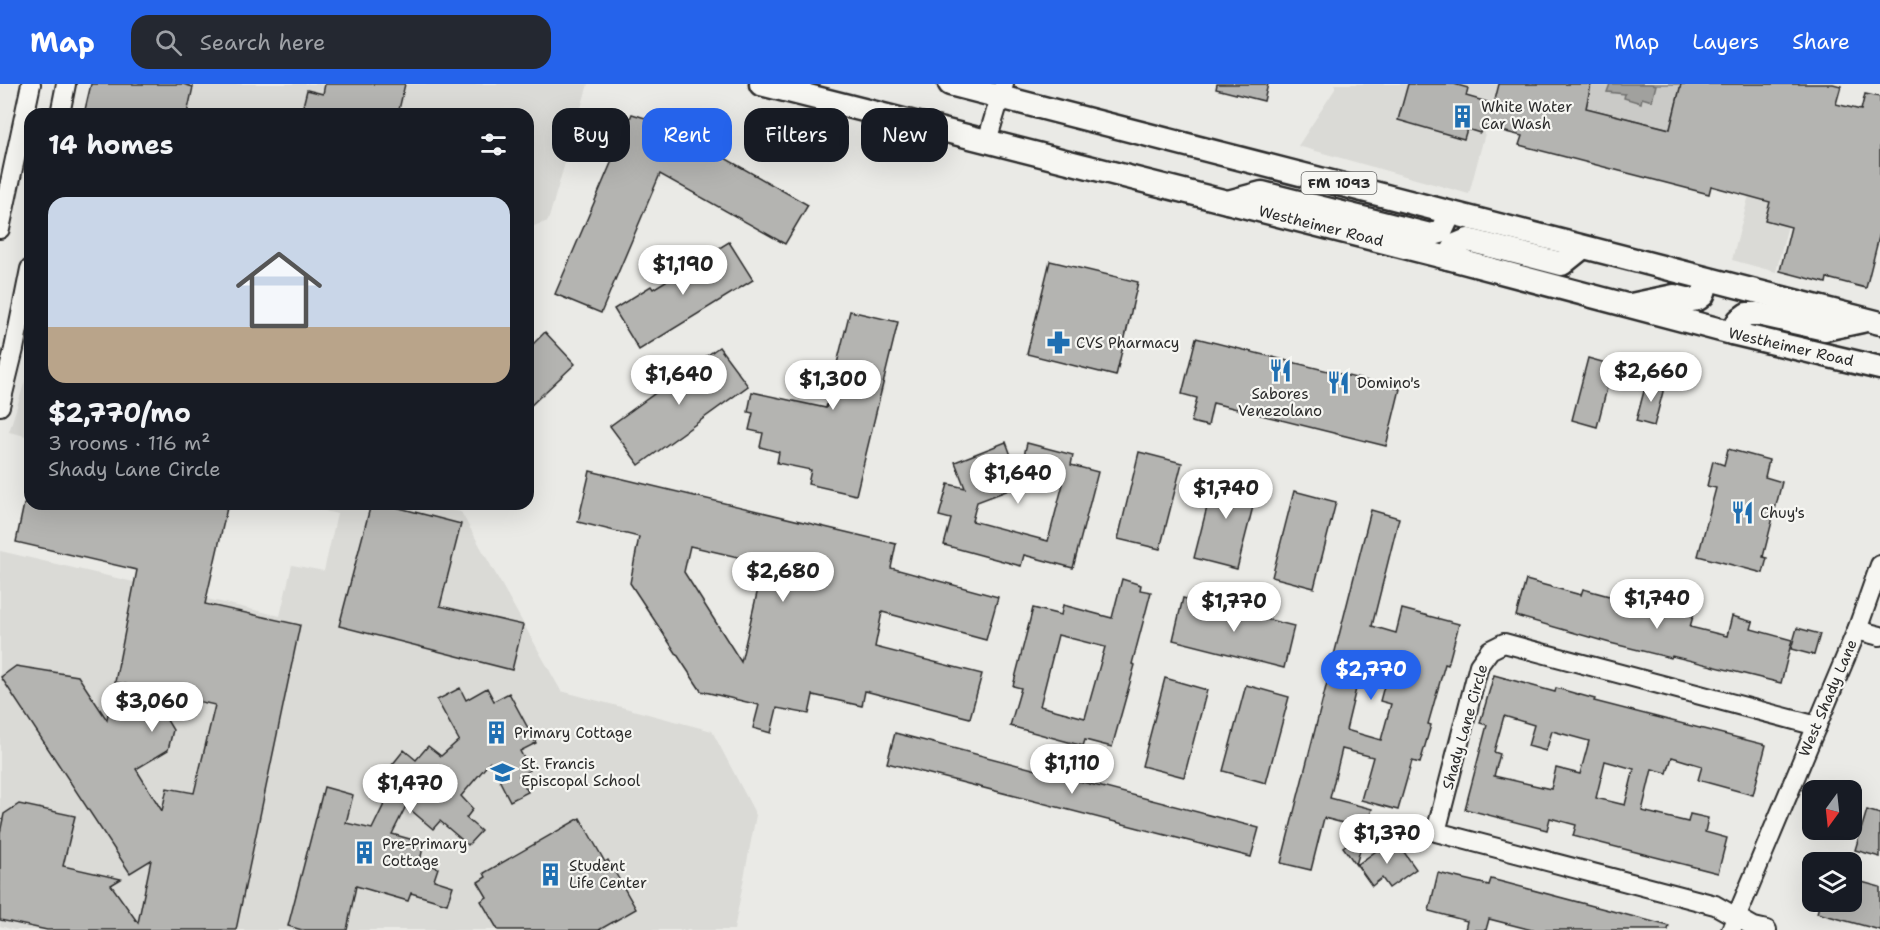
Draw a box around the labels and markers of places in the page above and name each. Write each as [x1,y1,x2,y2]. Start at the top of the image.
place label: White Water Car Wash [1481,97,1572,134]
building icon: White Water Car Wash [1450,103,1476,129]
pin: $1,190 [634,245,732,296]
pharmacy icon: CVS Pharmacy [1045,330,1071,356]
place label: CVS Pharmacy [1076,333,1179,353]
pin: $2,660 [1602,352,1700,403]
pin: $1,640 [630,355,728,406]
restaurant icon: Sabores Venezolano [1267,357,1293,383]
pin: $1,300 [784,360,882,411]
restaurant icon: Domino's [1326,370,1352,396]
place label: Domino's [1357,373,1420,393]
place label: Sabores Venezolano [1238,384,1322,421]
pin: $1,640 [969,454,1067,505]
pin: $1,740 [1177,469,1275,520]
restaurant icon: Chuy's [1729,500,1755,526]
place label: Chuy's [1760,503,1805,523]
pin: $2,680 [734,552,832,603]
pin: $1,740 [1608,579,1706,630]
pin: $1,770 [1185,582,1283,633]
pin: $2,770 [1322,650,1420,701]
pin: $3,060 [103,682,201,733]
building icon: Primary Cottage [483,720,509,746]
place label: Primary Cottage [514,723,633,743]
pin: $1,110 [1023,744,1121,795]
place label: St. Francis Episcopal School [521,754,641,791]
school or university icon: St. Francis Episcopal School [490,760,516,786]
pin: $1,470 [361,764,459,815]
pin: $1,370 [1338,814,1436,865]
place label: Pre-Primary Cottage [382,834,467,871]
building icon: Pre-Primary Cottage [351,840,377,866]
place label: Student Life Center [569,856,647,893]
building icon: Student Life Center [538,862,564,888]

